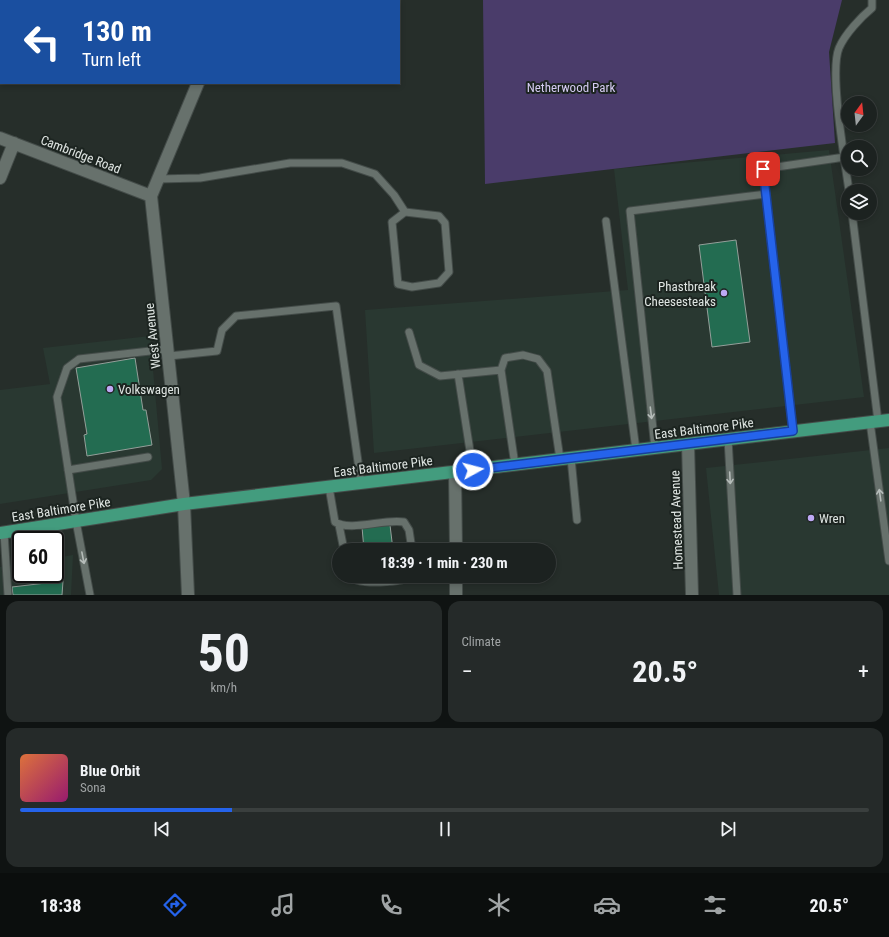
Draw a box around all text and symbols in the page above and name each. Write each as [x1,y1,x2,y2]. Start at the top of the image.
text: 130 m [82,15,152,48]
icon: left [16,16,68,68]
text: Turn left [82,49,141,70]
park label: Netherwood Park [527,80,615,95]
north arrow [841,96,877,132]
map controls [841,96,877,220]
street label: Cambridge Road [39,132,123,177]
button: search [841,140,877,176]
pin [746,152,780,186]
icon: arrive [752,158,774,180]
button: layers [841,184,877,220]
place label: Phastbreak Cheesesteaks [644,279,716,309]
marker: Phastbreak Cheesesteaks [719,288,729,298]
street label: West Avenue [142,302,163,370]
place label: Volkswagen [118,382,180,397]
marker: Volkswagen [105,384,115,394]
one-way arrow [647,407,655,420]
street label: East Baltimore Pike [654,415,755,442]
position arrow [452,449,494,491]
street label: East Baltimore Pike [333,453,434,480]
street label: Homestead Avenue [667,470,686,570]
one-way arrow [726,471,733,484]
one-way arrow [876,489,884,502]
street label: East Baltimore Pike [11,494,112,525]
place label: Wren [819,511,845,526]
marker: Wren [806,513,816,523]
speed limit sign: 60 [12,531,64,583]
one-way arrow [80,551,88,564]
text: 18:39 · 1 min · 230 m [380,554,508,572]
text: 50 [197,623,250,684]
text: Climate [462,634,501,649]
text: 20.5° [632,654,698,689]
text: − [462,659,473,684]
text: + [858,659,869,684]
text: km/h [210,680,237,695]
text: Blue Orbit [80,762,140,780]
text: Sona [80,780,106,795]
icon: previous [151,818,173,840]
icon: pause [434,818,456,840]
icon: next [717,818,739,840]
icon: directions [161,891,189,919]
icon: music [269,891,297,919]
icon: phone [377,891,405,919]
icon: climate [485,891,513,919]
icon: car [593,891,621,919]
icon: filters [701,891,729,919]
text: 18:38 [40,895,81,916]
text: 20.5° [809,895,849,916]

